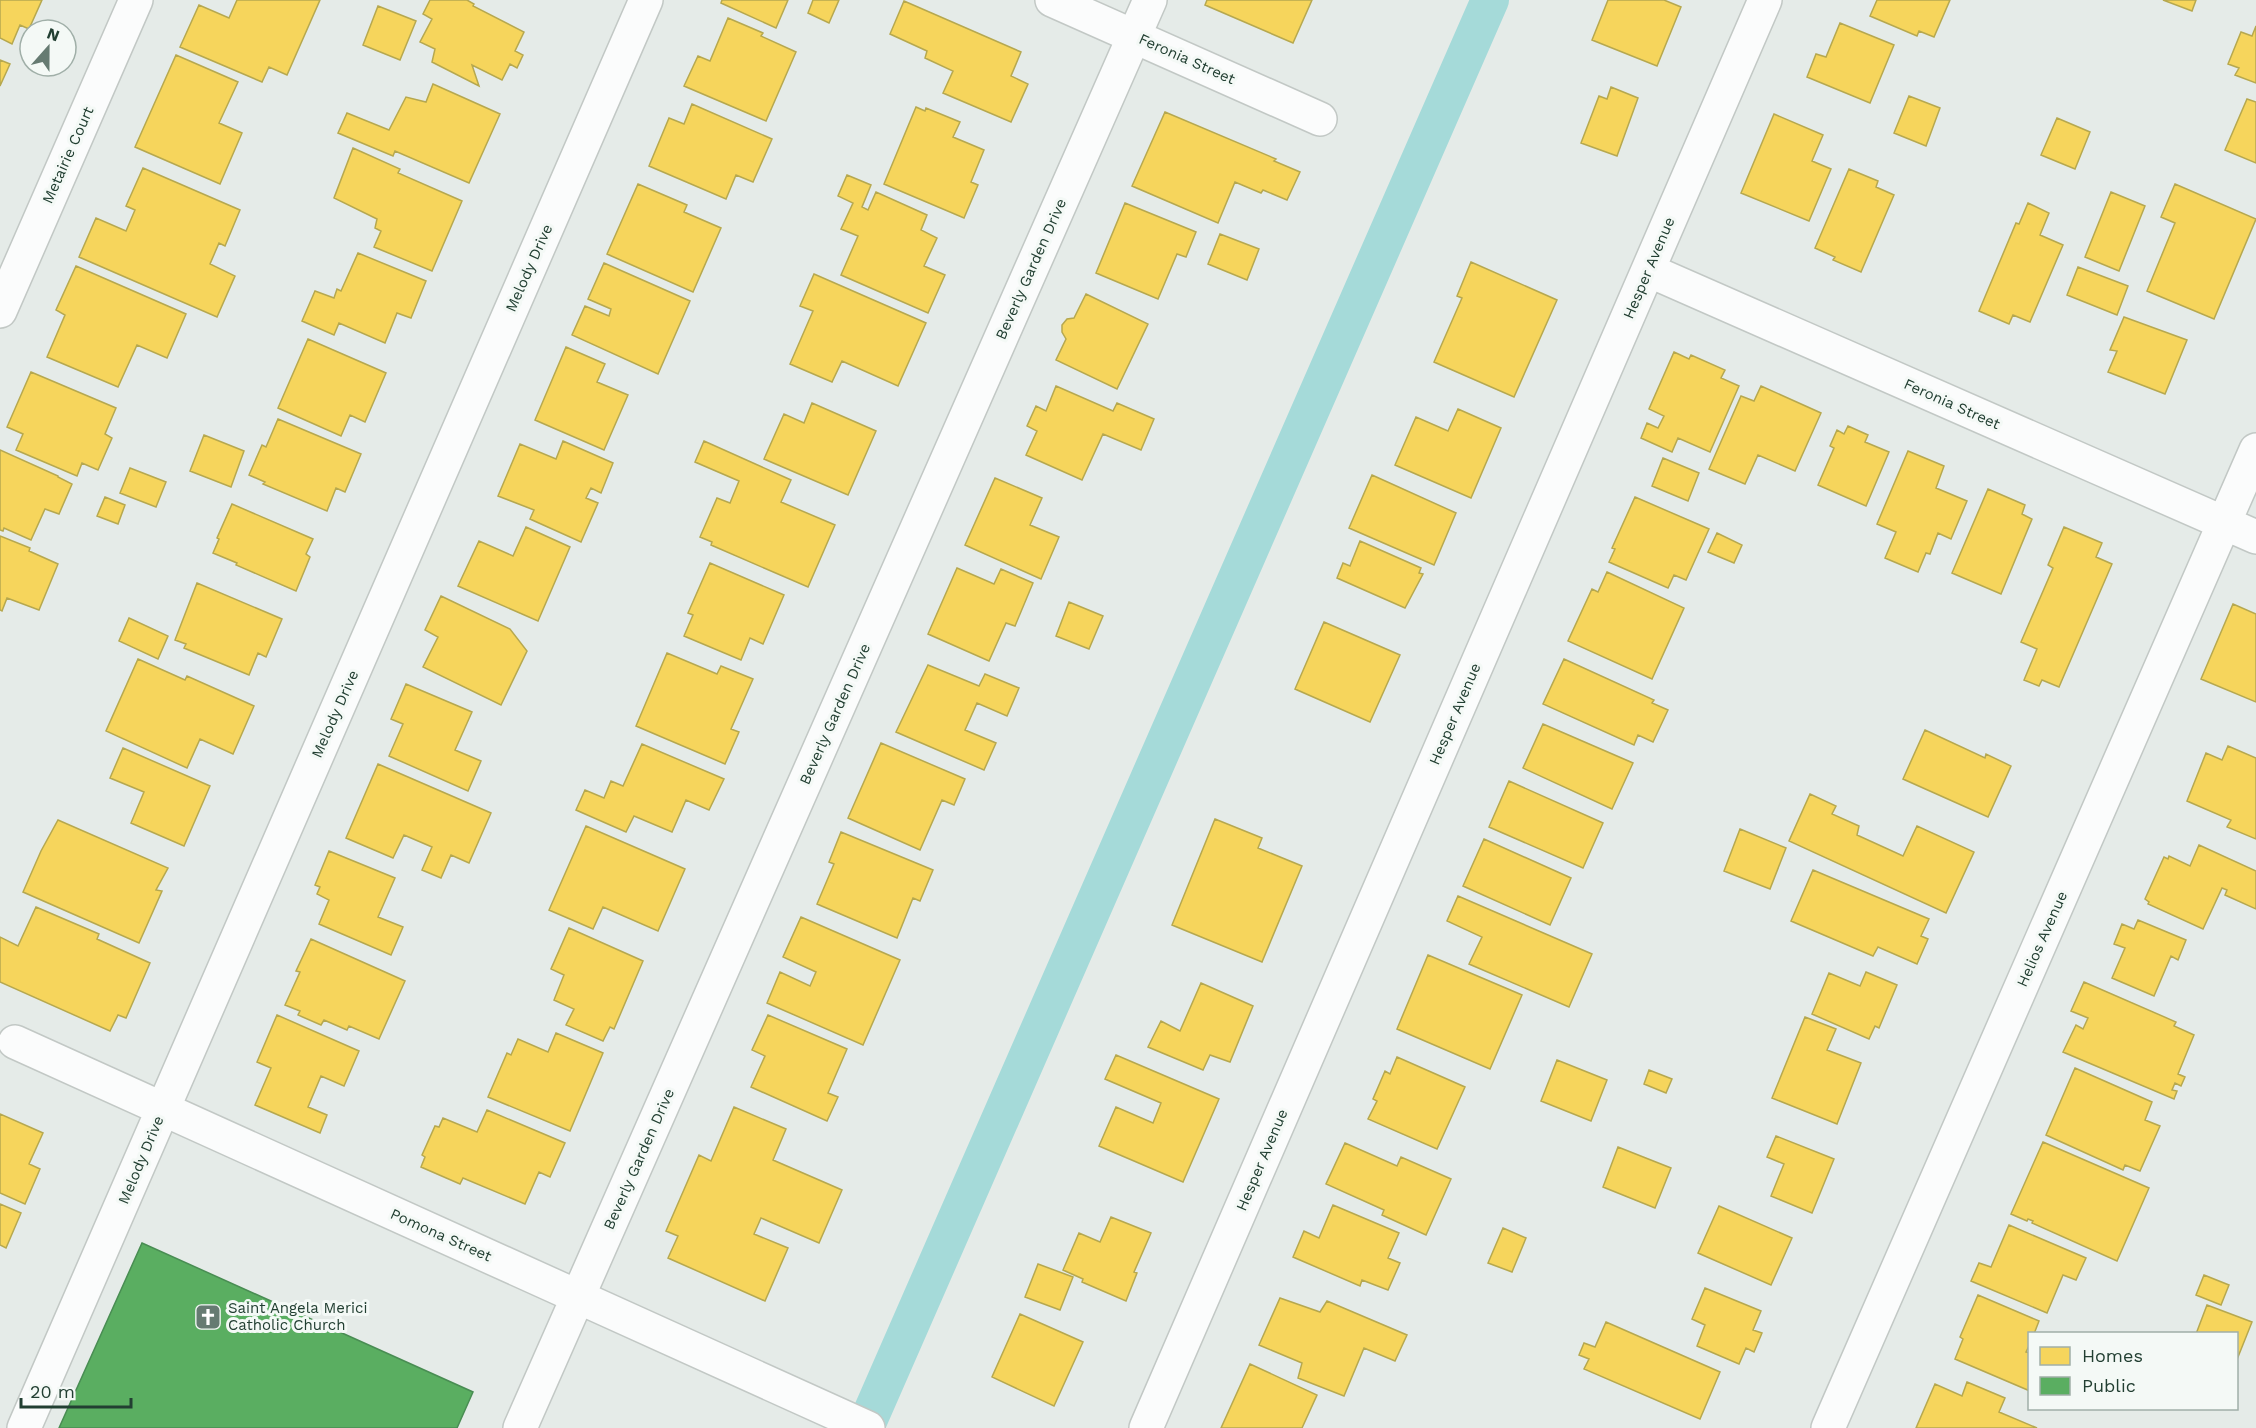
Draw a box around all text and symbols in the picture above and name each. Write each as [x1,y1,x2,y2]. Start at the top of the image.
north arrow [18,18,78,78]
text: N [44,23,62,45]
street label: Feronia Street [1136,30,1239,89]
street label: Metairie Court [39,103,98,206]
street label: Beverly Garden Drive [992,196,1070,342]
street label: Hesper Avenue [1619,214,1679,322]
street label: Melody Drive [502,221,556,315]
street label: Feronia Street [1901,375,2004,434]
street label: Beverly Garden Drive [796,641,874,787]
street label: Hesper Avenue [1425,660,1485,768]
street label: Melody Drive [308,667,362,761]
street label: Helios Avenue [2013,888,2071,990]
street label: Beverly Garden Drive [600,1086,678,1232]
street label: Hesper Avenue [1232,1106,1292,1214]
street label: Melody Drive [114,1113,168,1207]
street label: Pomona Street [388,1205,495,1266]
place label: Saint Angela Merici Catholic Church [228,1299,367,1334]
church icon: Saint Angela Merici Catholic Church [193,1302,223,1332]
legend [2028,1332,2238,1410]
text: Homes [2082,1345,2143,1366]
scale bar [21,1371,130,1409]
text: Public [2082,1375,2136,1396]
text: 20 m [30,1381,75,1402]

